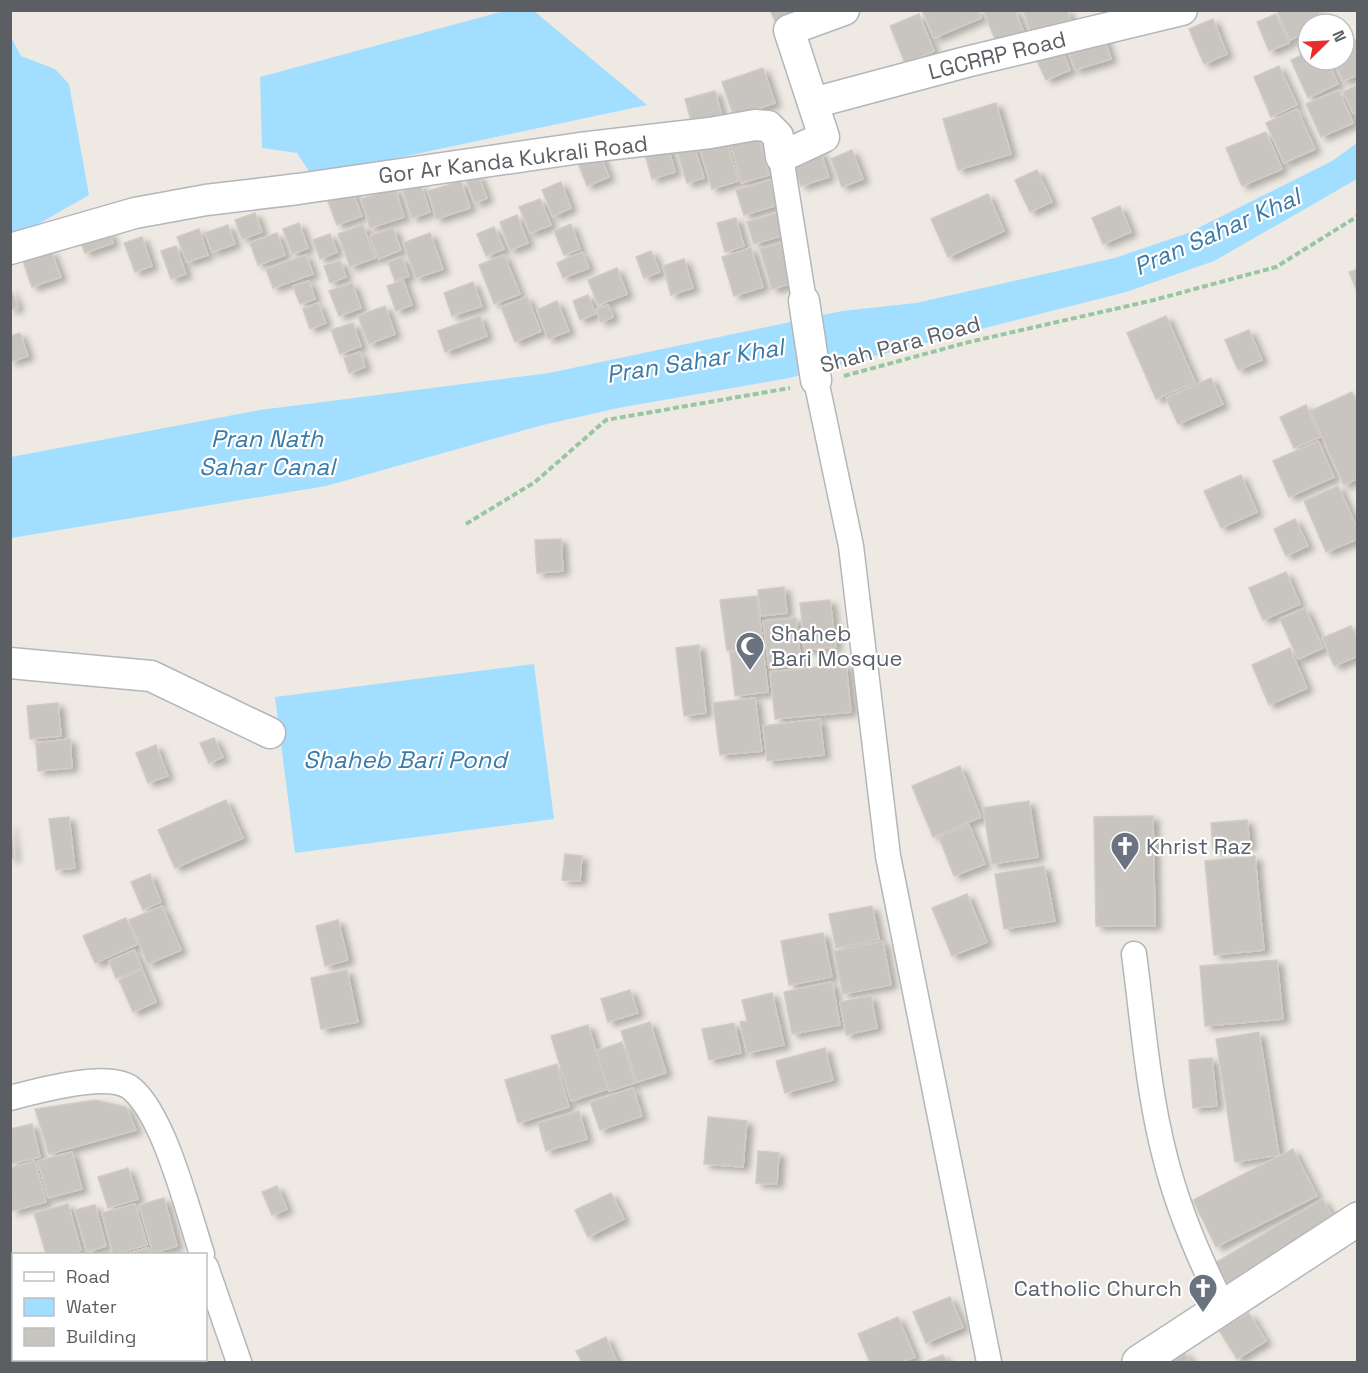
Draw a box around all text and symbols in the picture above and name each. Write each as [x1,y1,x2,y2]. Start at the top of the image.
north arrow [1296,12,1356,72]
street label: LGCRRP Road [925,24,1069,86]
text: N [1327,27,1351,45]
street label: Gor Ar Kanda Kukrali Road [377,129,649,189]
water label: Pran Sahar Khal [1129,180,1308,282]
street label: Shah Para Road [817,309,983,379]
water label: Pran Sahar Khal [604,331,789,390]
water label: Pran Nath Sahar Canal [199,423,338,482]
place label: Shaheb Bari Mosque [771,619,902,672]
mosque icon: Shaheb Bari Mosque [734,630,766,672]
water label: Shaheb Bari Pond [303,744,509,775]
church icon: Khrist Raz [1109,830,1141,872]
place label: Khrist Raz [1146,832,1252,860]
legend [12,1253,207,1361]
text: Road [66,1265,110,1288]
church icon: Catholic Church [1187,1272,1219,1314]
place label: Catholic Church [1014,1274,1182,1302]
text: Water [66,1295,117,1318]
text: Building [66,1325,136,1348]

